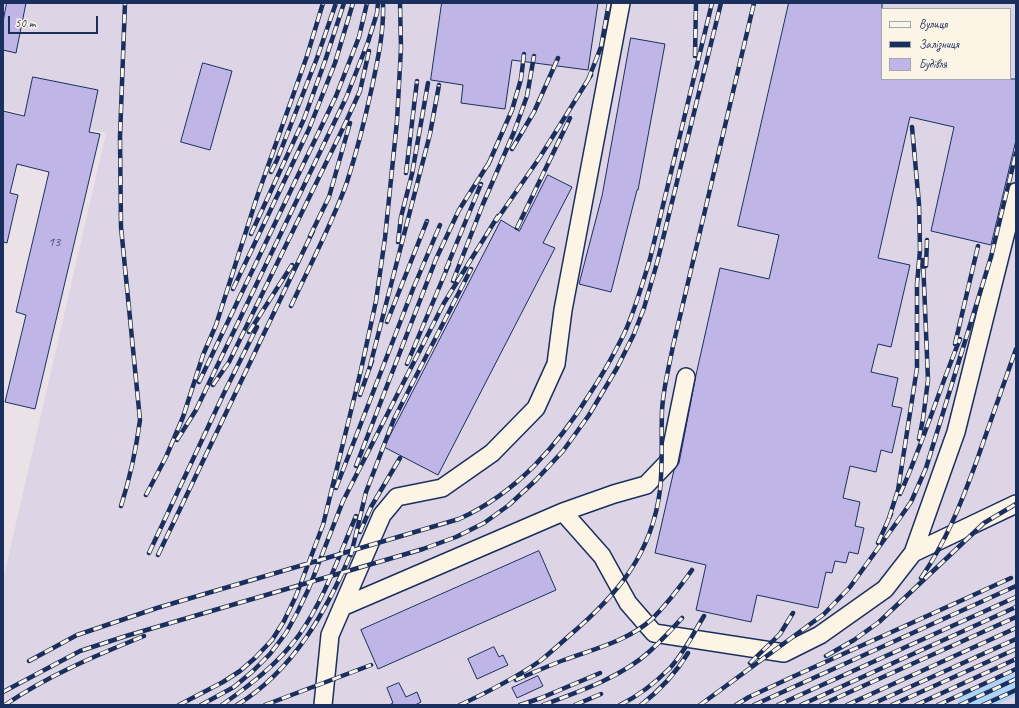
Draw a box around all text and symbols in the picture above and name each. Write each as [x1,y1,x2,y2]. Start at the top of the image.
scale bar [10,8,100,34]
legend [881,8,1011,80]
text: 50 m [15,15,35,31]
text: Вулиця [919,16,947,32]
text: Залізниця [919,36,959,52]
text: Будівля [919,56,947,72]
house number: 13 [48,234,60,250]

